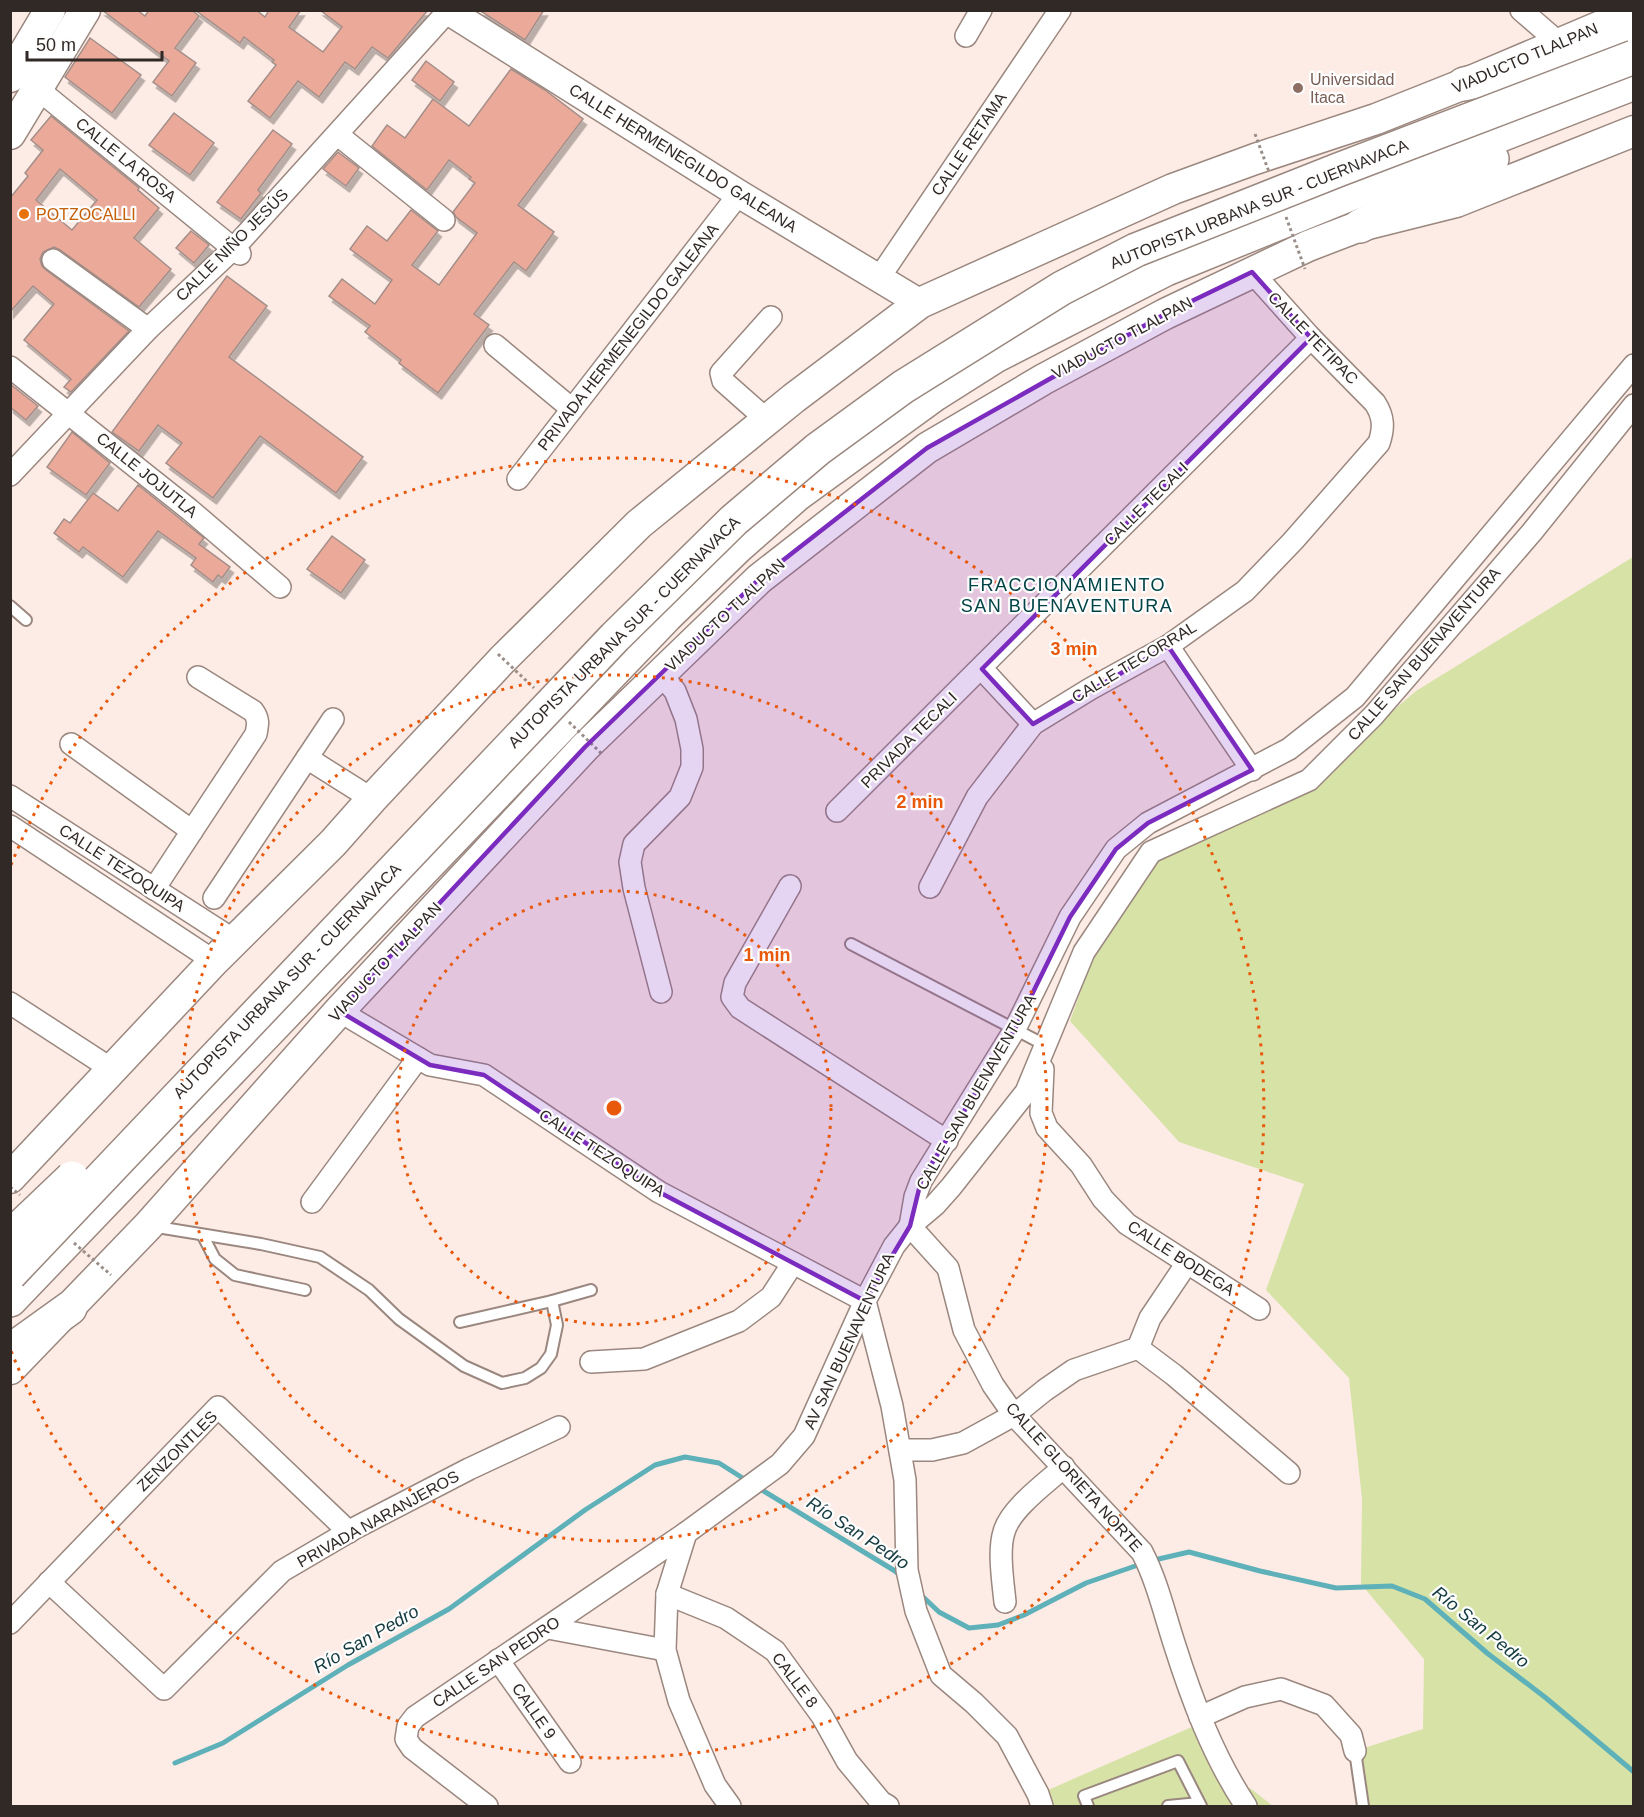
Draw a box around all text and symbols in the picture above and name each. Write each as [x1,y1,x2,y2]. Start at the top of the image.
street label: VIADUCTO TLALPAN [1450,20,1600,96]
scale bar [27,24,162,62]
text: 50 m [36,35,76,55]
place label: Universidad Itaca [1310,71,1394,106]
street label: CALLE HERMENEGILDO GALEANA [566,81,800,236]
marker: Universidad Itaca [1291,81,1305,95]
street label: CALLE RETAMA [928,89,1010,199]
street label: CALLE LA ROSA [73,114,180,206]
street label: AUTOPISTA URBANA SUR - CUERNAVACA [1108,136,1411,272]
street label: CALLE NIÑO JESÚS [171,184,291,304]
place label: POTZOCALLI [36,206,136,223]
marker: POTZOCALLI [17,207,31,221]
street label: PRIVADA HERMENEGILDO GALEANA [534,220,722,454]
street label: CALLE TETIPAC [1265,288,1361,388]
street label: VIADUCTO TLALPAN [1049,294,1195,382]
street label: CALLE JOJUTLA [93,429,201,521]
street label: CALLE TECALI [1101,459,1191,549]
street label: AUTOPISTA URBANA SUR - CUERNAVACA [505,513,743,751]
street label: VIADUCTO TLALPAN [662,555,788,675]
street label: CALLE SAN BUENAVENTURA [1344,564,1504,744]
district label: FRACCIONAMIENTO SAN BUENAVENTURA [961,575,1173,616]
street label: CALLE TECORRAL [1069,618,1199,706]
text: 3 min [1050,639,1098,659]
street label: PRIVADA TECALI [858,689,960,791]
text: 2 min [896,792,944,812]
street label: CALLE TEZOQUIPA [56,821,188,915]
street label: AUTOPISTA URBANA SUR - CUERNAVACA [170,860,404,1102]
street label: VIADUCTO TLALPAN [325,899,445,1025]
text: 1 min [743,945,791,965]
street label: CALLE SAN BUENAVENTURA [913,991,1039,1193]
centre of rings [604,1098,624,1118]
street label: CALLE TEZOQUIPA [536,1106,668,1200]
street label: CALLE BODEGA [1125,1217,1238,1299]
street label: AV SAN BUENAVENTURA [801,1250,897,1432]
street label: CALLE GLORIETA NORTE [1003,1399,1145,1555]
street label: ZENZONTLES [134,1408,220,1494]
street label: PRIVADA NARANJEROS [294,1467,462,1571]
water label: Río San Pedro [803,1492,913,1574]
water label: Río San Pedro [1429,1582,1533,1672]
water label: Río San Pedro [310,1601,422,1677]
street label: CALLE SAN PEDRO [429,1613,563,1711]
street label: CALLE 8 [769,1649,821,1711]
street label: CALLE 9 [509,1680,559,1742]

